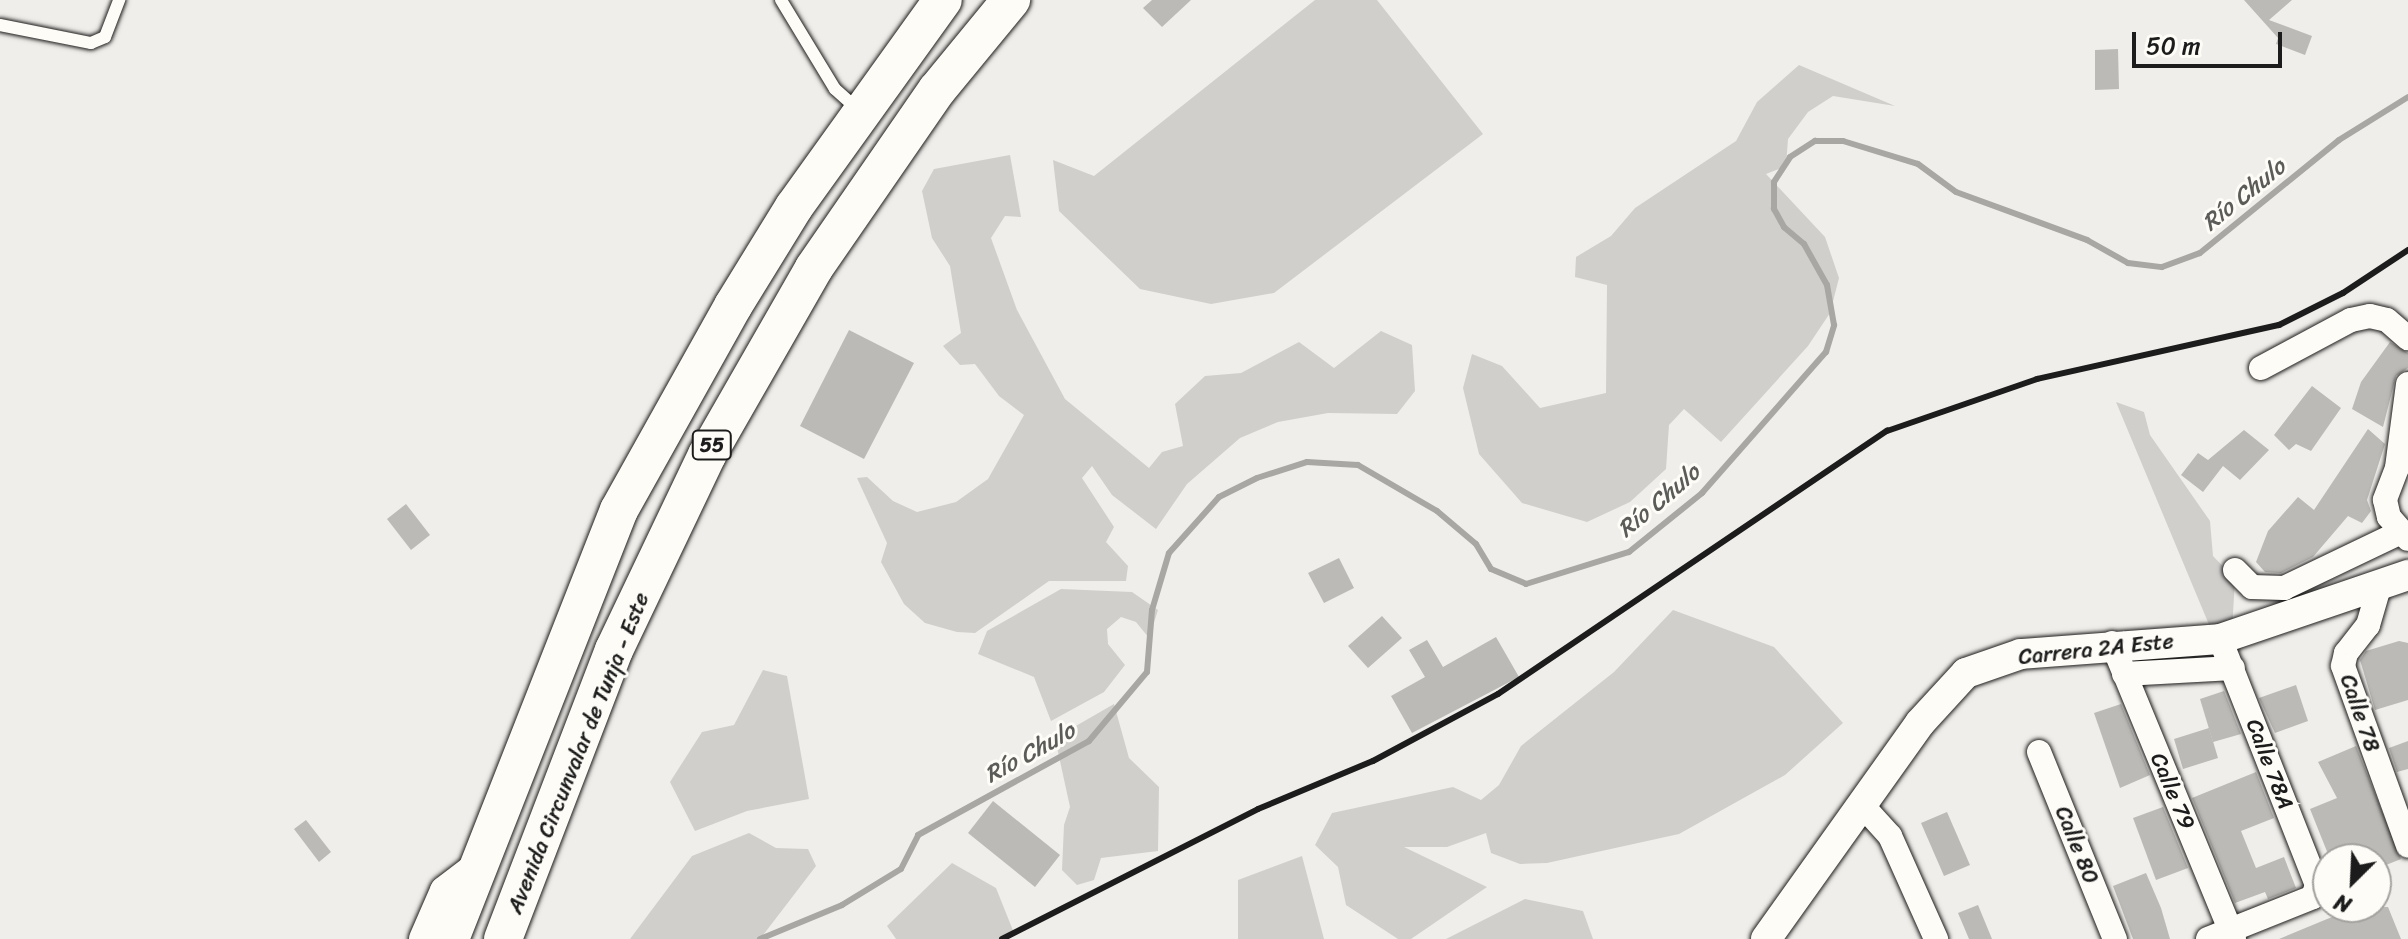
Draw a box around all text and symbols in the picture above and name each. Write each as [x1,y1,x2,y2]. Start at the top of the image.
scale bar [2136,16,2286,66]
text: 50 m [2146,25,2201,67]
water label: Río Chulo [2196,153,2292,237]
road number: 55 [690,429,734,461]
water label: Río Chulo [1612,458,1706,544]
street label: Avenida Circunvalar de Tunja - Este [501,588,655,918]
street label: Carrera 2A Este [2017,628,2175,670]
street label: Calle 78 [2334,671,2386,755]
street label: Calle 78A [2241,715,2299,813]
water label: Río Chulo [980,716,1080,790]
street label: Calle 79 [2145,749,2201,833]
street label: Calle 80 [2049,802,2105,888]
north arrow [2312,843,2392,923]
text: N [2328,883,2358,924]

